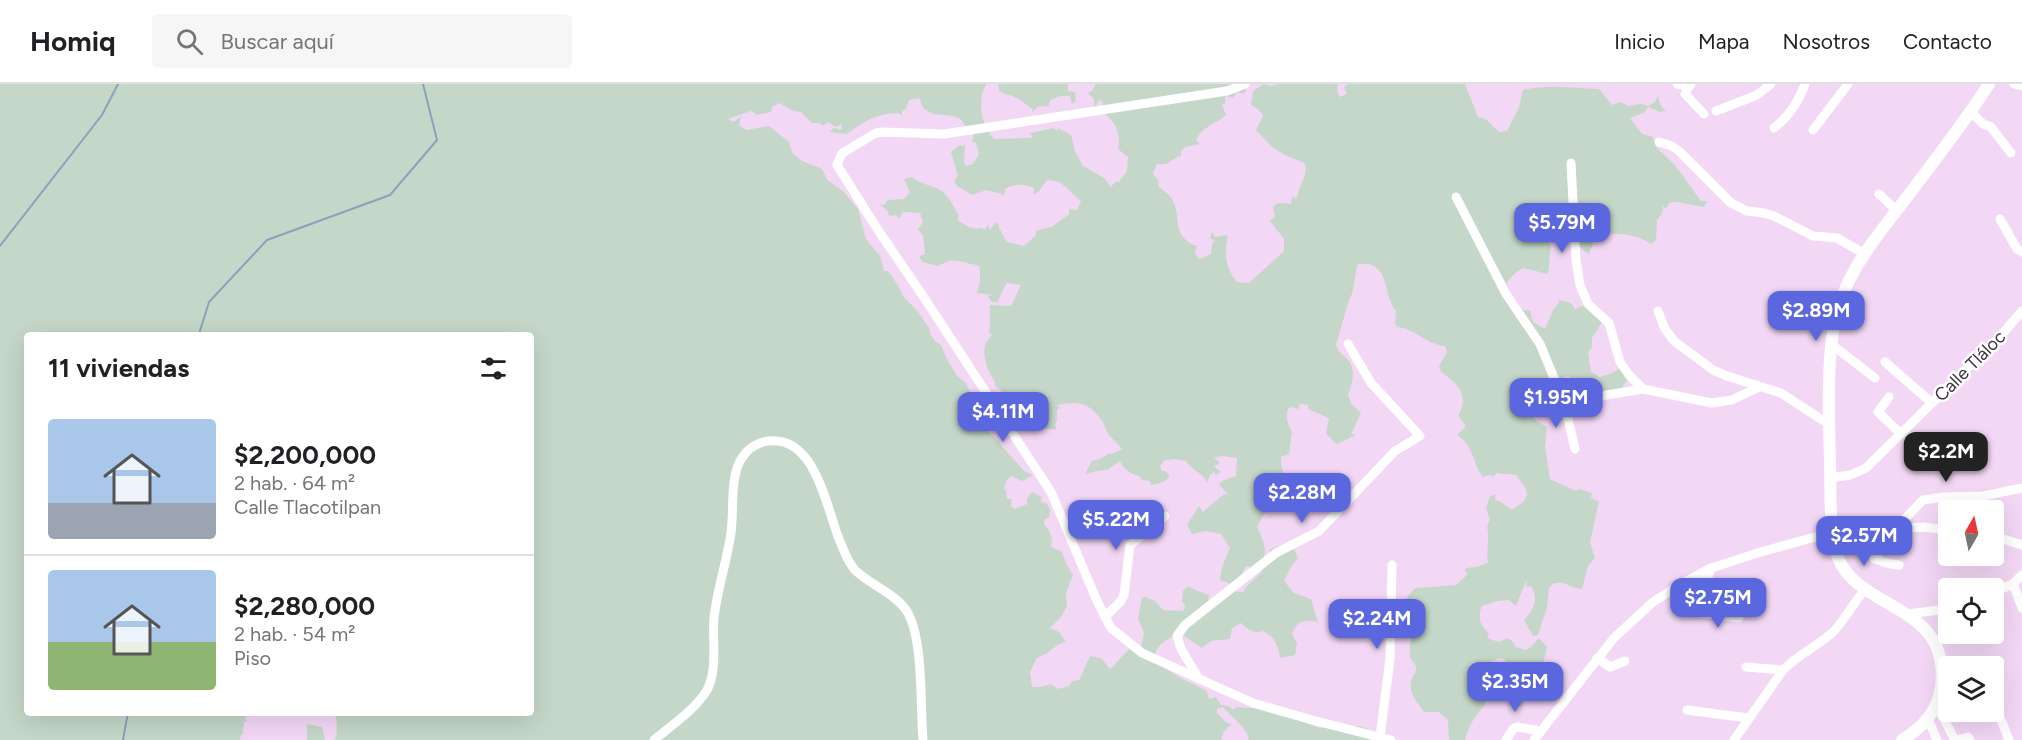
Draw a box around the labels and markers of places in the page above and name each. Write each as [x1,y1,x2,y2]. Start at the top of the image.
pin: $5.79M [1513,203,1611,254]
pin: $2.89M [1767,291,1865,342]
pin: $1.95M [1507,378,1605,429]
pin: $4.11M [954,392,1052,443]
pin: $2.2M [1904,432,1988,483]
pin: $2.28M [1253,473,1351,524]
pin: $5.22M [1067,500,1165,551]
pin: $2.57M [1815,516,1913,567]
pin: $2.75M [1669,578,1767,629]
pin: $2.24M [1328,599,1426,650]
pin: $2.35M [1466,662,1564,713]

